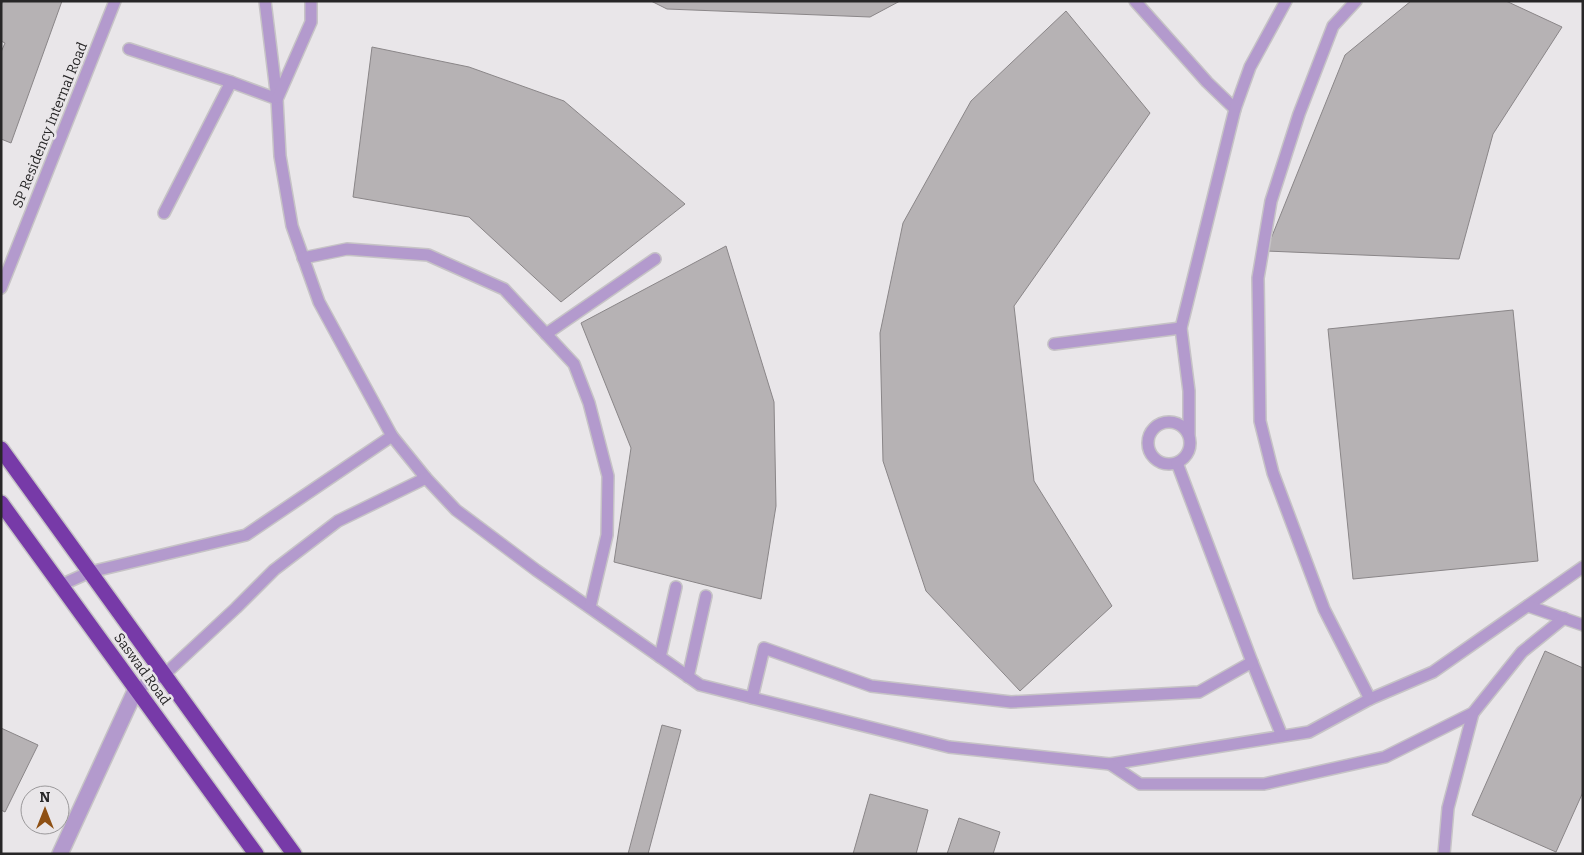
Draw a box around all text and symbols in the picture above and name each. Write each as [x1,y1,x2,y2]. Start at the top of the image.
street label: SP Residency Internal Road [9,40,91,210]
street label: Saswad Road [110,630,174,708]
north arrow [20,785,70,835]
text: N [40,789,51,806]

